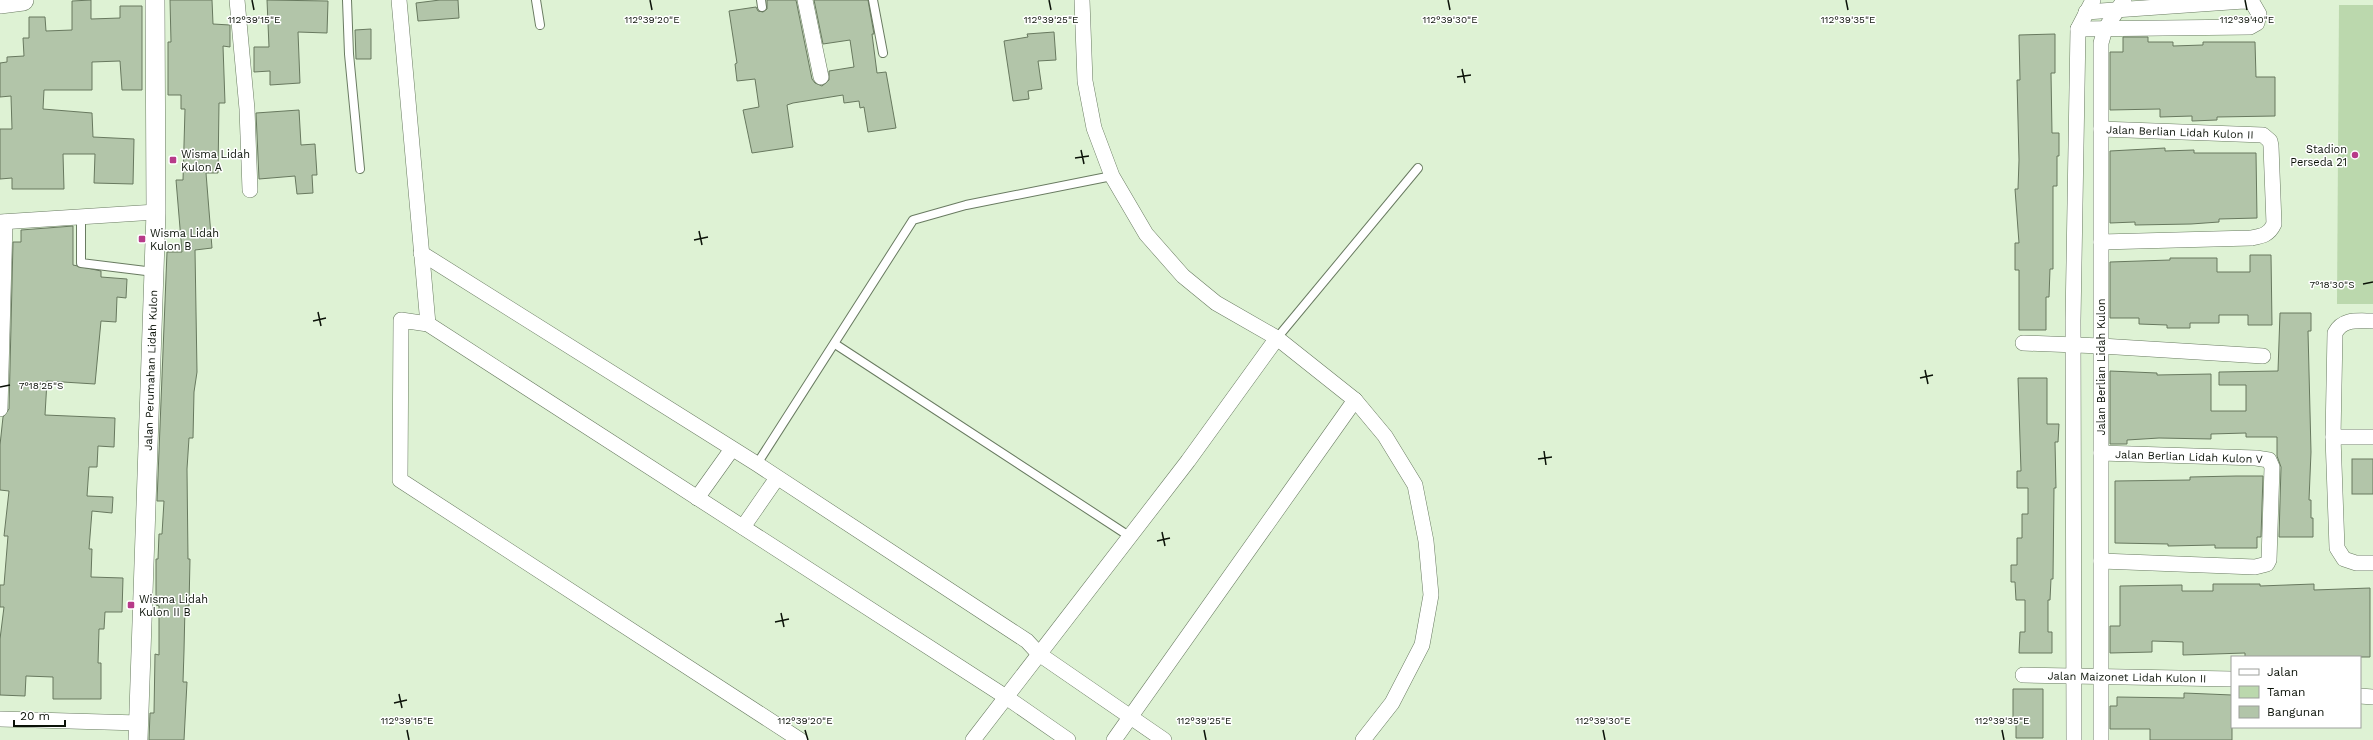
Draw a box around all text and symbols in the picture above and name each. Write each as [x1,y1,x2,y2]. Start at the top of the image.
text: 112°39'15"E [228,14,280,25]
text: 112°39'20"E [624,14,680,25]
text: 112°39'25"E [1024,14,1078,25]
text: 112°39'30"E [1422,14,1478,25]
text: 112°39'35"E [1821,14,1875,25]
text: 112°39'40"E [2220,14,2274,25]
street label: Jalan Berlian Lidah Kulon II [2106,123,2254,141]
place label: Stadion Perseda 21 [2290,143,2347,169]
place label: Wisma Lidah Kulon A [181,148,250,174]
marker: Stadion Perseda 21 [2350,150,2360,160]
marker: Wisma Lidah Kulon A [168,155,178,165]
place label: Wisma Lidah Kulon B [150,227,219,253]
marker: Wisma Lidah Kulon B [137,234,147,244]
text: 7°18'30"S [2309,279,2355,290]
street label: Jalan Perumahan Lidah Kulon [141,290,160,451]
street label: Jalan Berlian Lidah Kulon [2095,298,2108,436]
text: 7°18'25"S [19,380,63,391]
street label: Jalan Berlian Lidah Kulon V [2115,448,2263,466]
place label: Wisma Lidah Kulon II B [139,593,208,619]
marker: Wisma Lidah Kulon II B [126,600,136,610]
legend [2231,656,2361,728]
text: Jalan [2267,665,2298,679]
street label: Jalan Maizonet Lidah Kulon II [2047,669,2206,685]
text: Taman [2267,685,2305,699]
scale bar [14,702,65,728]
text: Bangunan [2267,705,2325,719]
text: 20 m [20,709,50,723]
text: 112°39'15"E [381,715,433,726]
text: 112°39'20"E [777,715,833,726]
text: 112°39'25"E [1177,715,1231,726]
text: 112°39'30"E [1575,715,1631,726]
text: 112°39'35"E [1975,715,2029,726]

